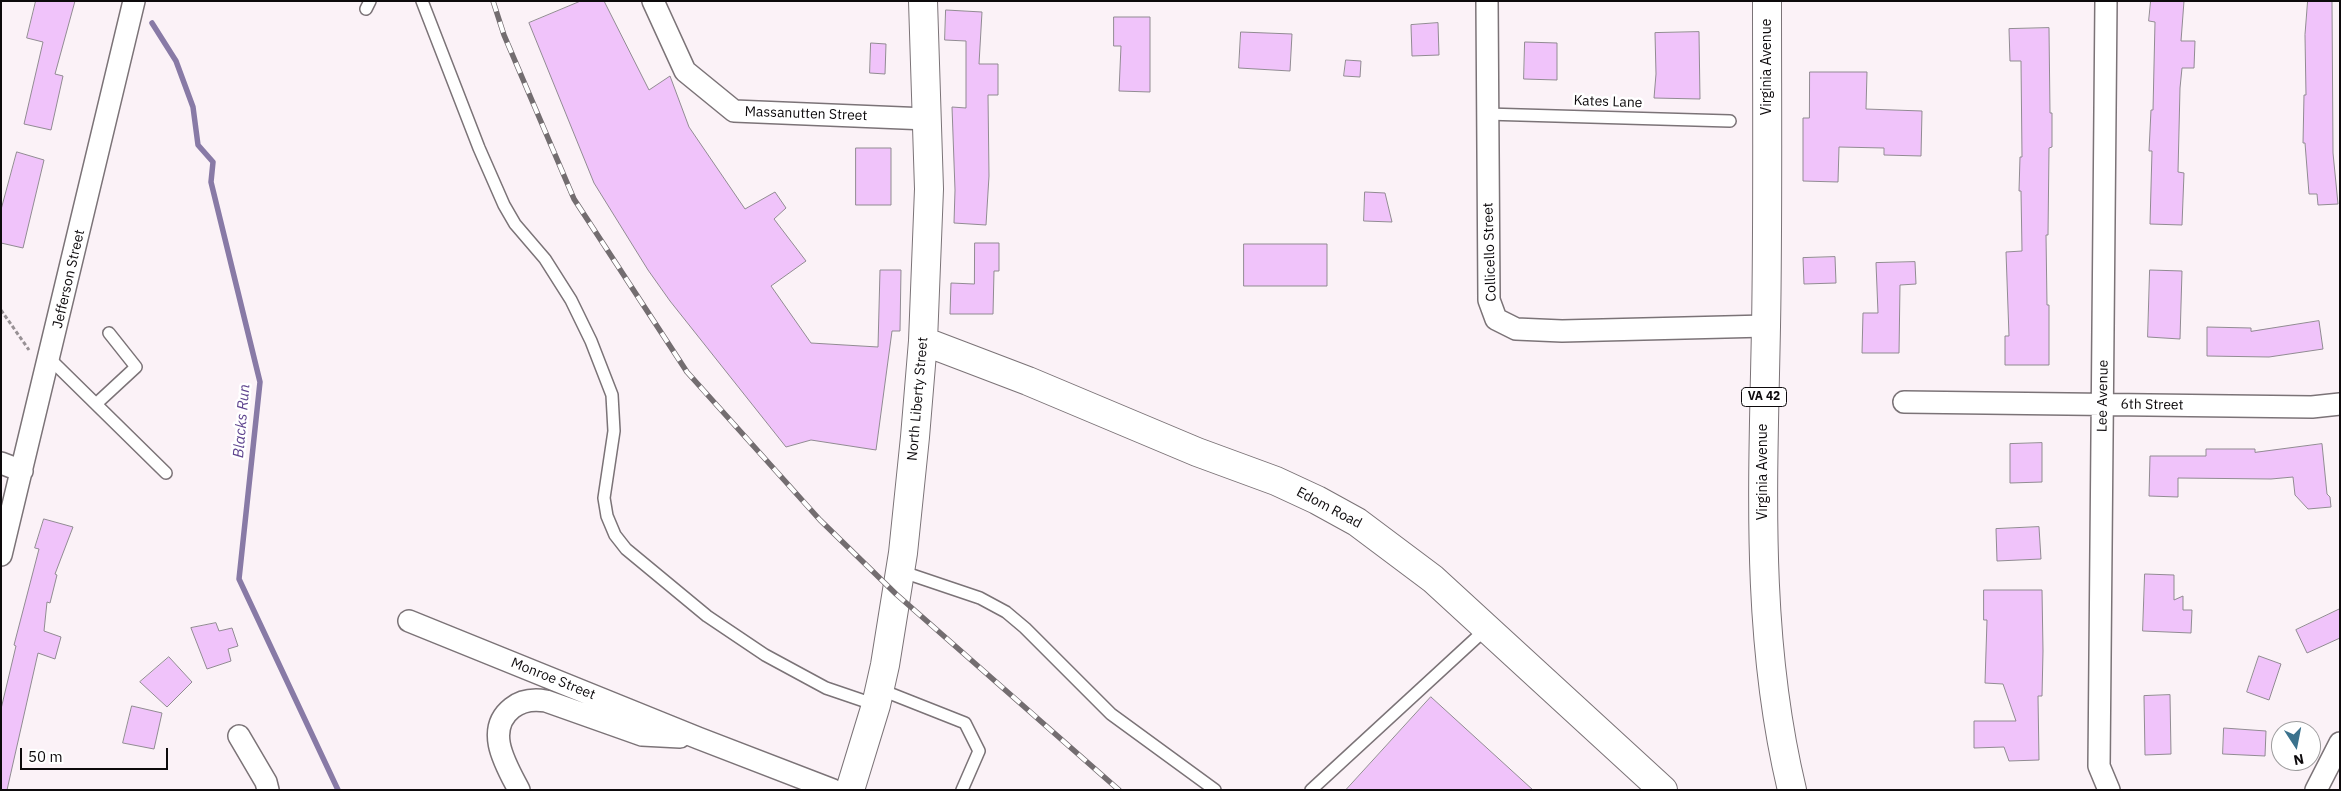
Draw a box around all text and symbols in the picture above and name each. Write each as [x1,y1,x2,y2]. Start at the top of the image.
street label: Virginia Avenue [1759,19,1775,115]
street label: Kates Lane [1573,92,1643,112]
street label: Massanutten Street [744,103,868,125]
street label: Collicello Street [1480,202,1500,302]
street label: Jefferson Street [49,228,89,330]
street label: North Liberty Street [904,336,932,462]
street label: Lee Avenue [2094,360,2112,432]
water label: Blacks Run [230,383,254,459]
road number: VA 42 [1742,388,1786,407]
street label: 6th Street [2120,396,2184,414]
street label: Virginia Avenue [1755,424,1771,520]
street label: Edom Road [1293,484,1365,532]
street label: Monroe Street [508,654,598,704]
north arrow [2271,721,2321,771]
scale bar [22,738,170,770]
text: 50 m [28,747,63,766]
text: N [2292,750,2305,770]

